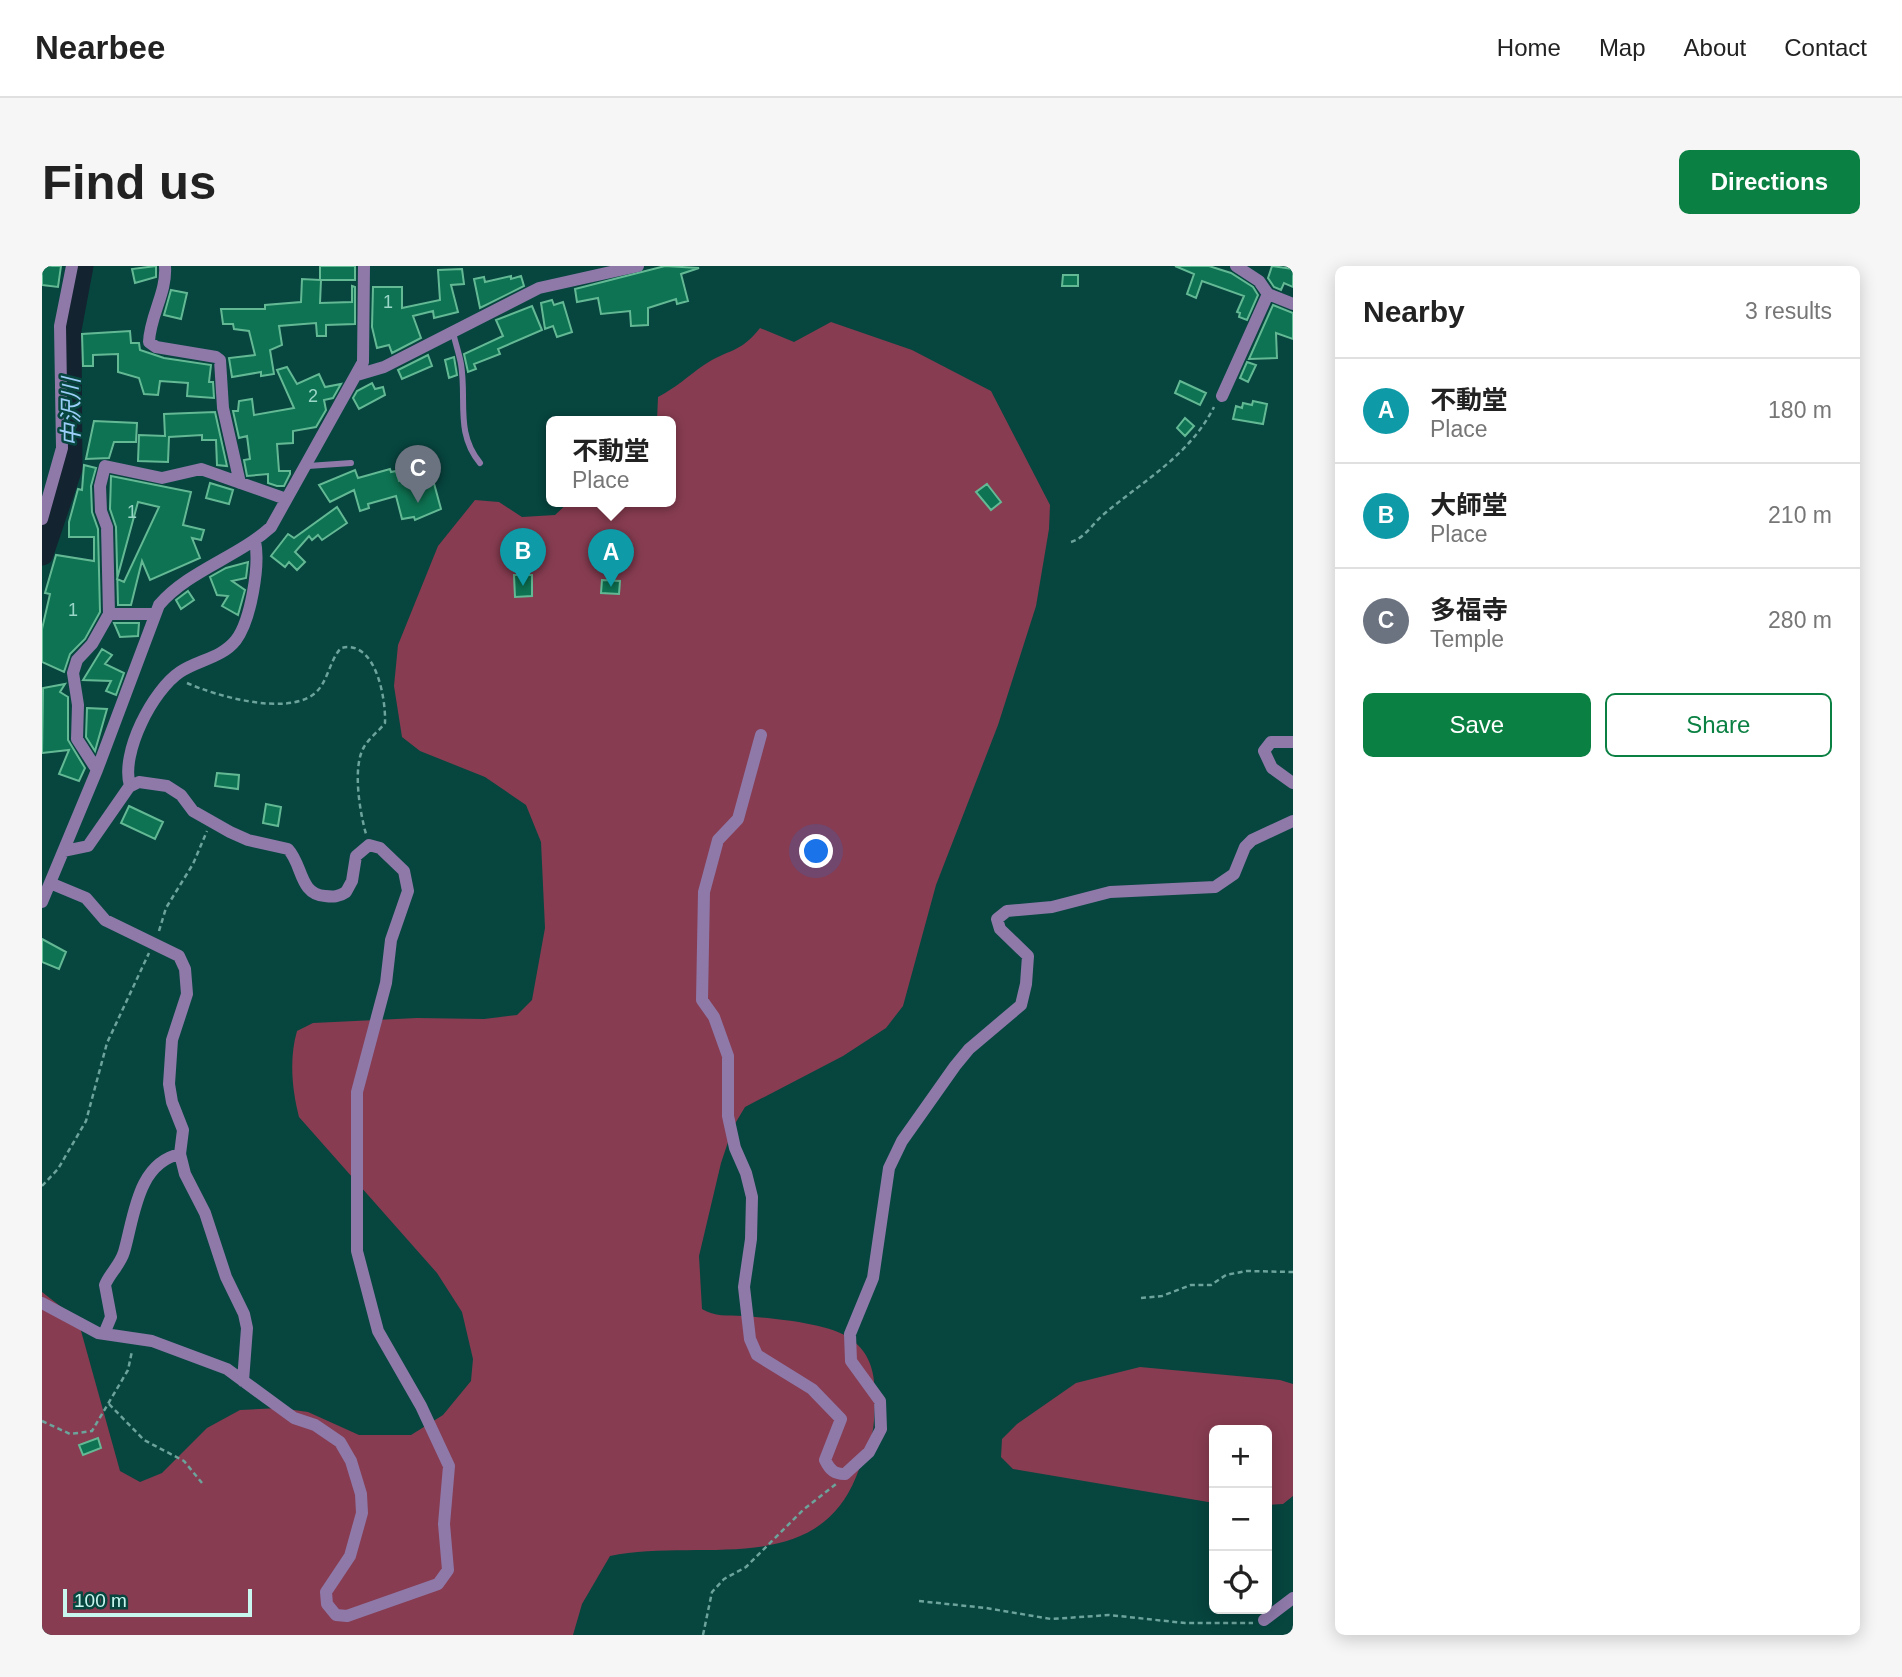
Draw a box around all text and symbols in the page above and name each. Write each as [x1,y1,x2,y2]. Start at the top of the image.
text: Nearbee [35,29,165,66]
text: Home [1497,34,1561,61]
text: Map [1599,34,1646,61]
text: About [1684,34,1746,61]
text: Contact [1784,34,1867,61]
button: Directions [1679,150,1860,214]
text: Find us [42,155,216,209]
house number: 1 [383,292,393,312]
text: Nearby [1363,295,1465,328]
text: 3 results [1745,298,1832,324]
water label: 中沢川 [58,375,84,447]
text: 不動堂 [1430,385,1508,415]
house number: 2 [308,386,318,406]
text: A [1378,397,1394,423]
text: 180 m [1768,397,1832,423]
popup [546,416,676,507]
text: Place [1430,416,1488,442]
text: 不動堂 [572,436,650,466]
pin: C [395,445,441,503]
text: Place [572,467,630,493]
text: 大師堂 [1430,490,1508,520]
house number: 1 [127,502,137,522]
text: B [1378,502,1394,528]
text: 210 m [1768,502,1832,528]
text: Place [1430,521,1488,547]
pin: B [500,528,546,586]
pin: A [588,529,634,587]
text: 多福寺 [1430,595,1508,625]
house number: 1 [68,600,78,620]
text: C [1378,607,1394,633]
text: 280 m [1768,607,1832,633]
text: Temple [1430,626,1504,652]
button: Save [1363,693,1591,757]
button: Share [1605,693,1832,757]
your location [799,834,833,868]
map controls [1209,1425,1272,1614]
button: + [1209,1425,1272,1488]
button: − [1209,1488,1272,1551]
button: locate [1209,1551,1272,1614]
scale bar [63,1586,252,1618]
text: 100 m [74,1590,127,1611]

